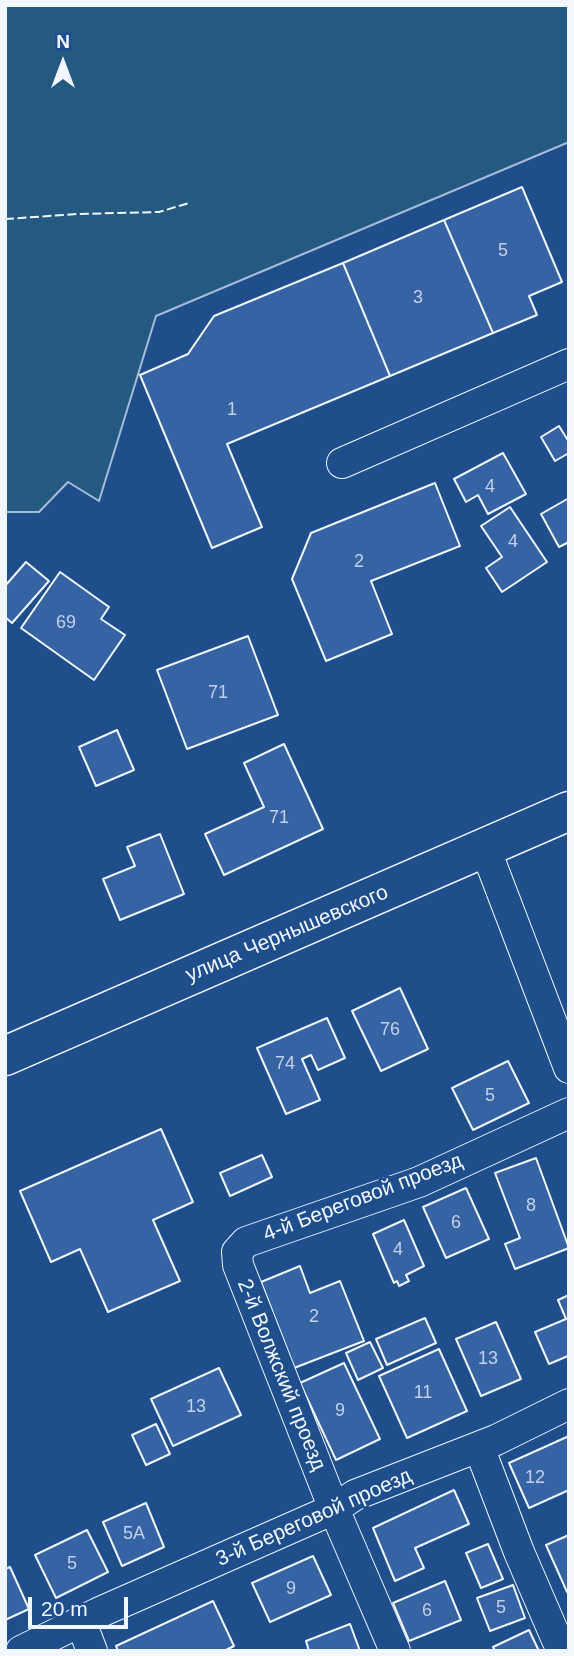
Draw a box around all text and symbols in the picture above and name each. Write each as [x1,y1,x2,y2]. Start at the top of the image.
north arrow [28,28,98,98]
text: N [56,31,70,52]
house number: 5 [498,240,508,262]
house number: 3 [413,287,423,309]
house number: 1 [227,399,237,421]
house number: 4 [485,476,495,498]
house number: 4 [508,531,518,553]
house number: 2 [354,551,364,573]
house number: 69 [56,612,76,634]
house number: 71 [208,682,228,704]
house number: 71 [269,807,289,829]
street label: улица Чернышевского [182,880,392,988]
house number: 76 [380,1019,400,1041]
house number: 74 [275,1053,295,1075]
house number: 5 [485,1085,495,1107]
street label: 4-й Береговой проезд [260,1148,466,1248]
house number: 8 [526,1195,536,1217]
house number: 6 [451,1212,461,1234]
house number: 4 [393,1239,403,1261]
street label: 2-й Волжский проезд [231,1276,331,1474]
house number: 2 [309,1306,319,1328]
house number: 13 [478,1348,498,1370]
house number: 11 [414,1382,432,1404]
house number: 13 [186,1396,206,1418]
house number: 9 [335,1400,345,1422]
street label: 3-й Береговой проезд [212,1463,416,1573]
house number: 12 [525,1467,545,1489]
house number: 5А [123,1523,145,1545]
house number: 5 [67,1553,77,1575]
house number: 9 [286,1578,296,1600]
scale bar [32,1582,131,1626]
text: 20 m [41,1597,88,1620]
house number: 5 [496,1597,506,1619]
house number: 6 [422,1600,432,1622]

